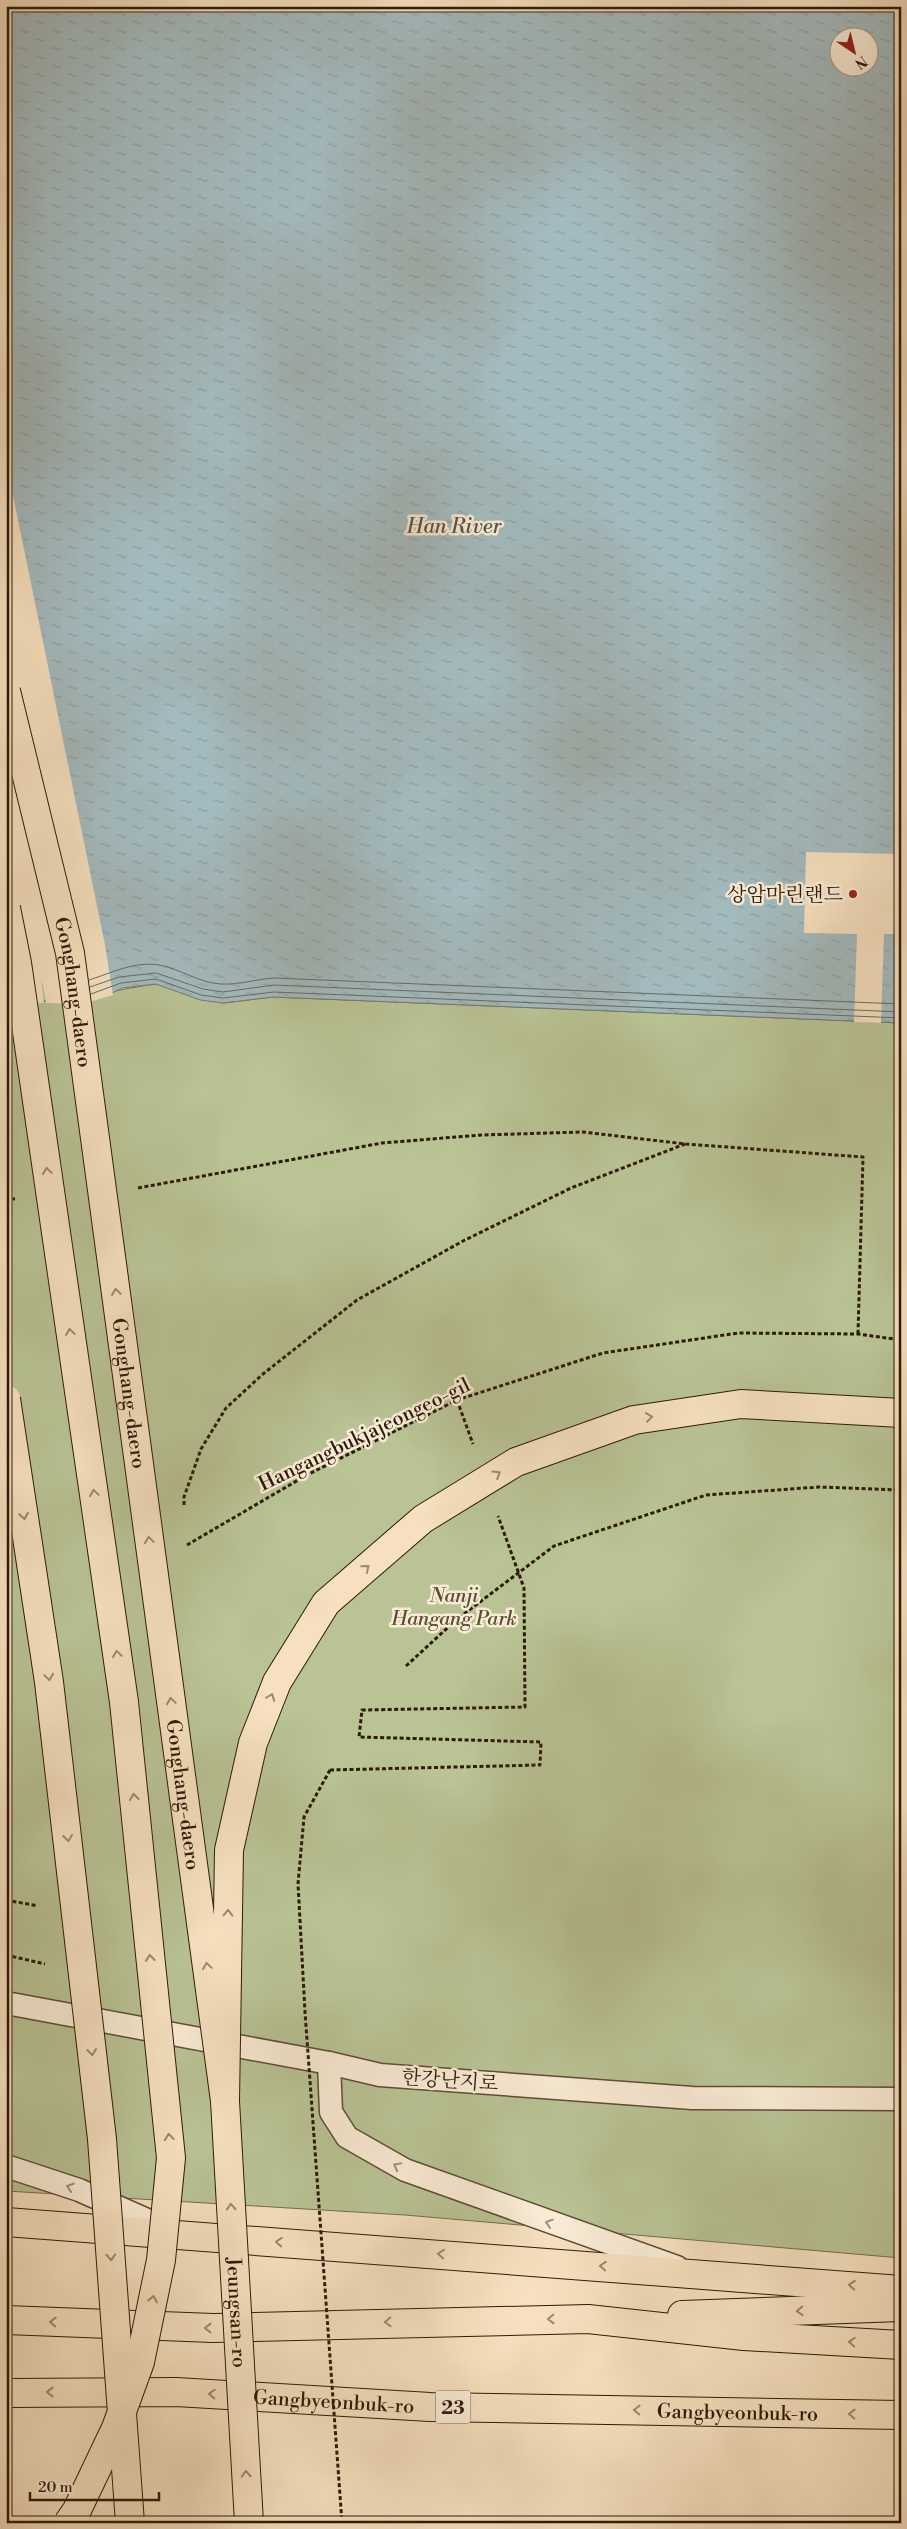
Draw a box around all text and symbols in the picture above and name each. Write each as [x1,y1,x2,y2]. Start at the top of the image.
north arrow [830,28,880,78]
text: N [851,51,871,72]
water label: Han River [406,514,502,540]
place label: 상암마린랜드 [727,883,843,908]
marker: 상암마린랜드 [847,888,859,900]
street label: Gonghang-daero [48,915,96,1069]
one-way arrow [42,1167,53,1175]
one-way arrow [111,1288,122,1296]
street label: Gonghang-daero [105,1317,151,1470]
one-way arrow [66,1328,76,1336]
street label: Hangangbukjajeongeo-gil [255,1373,475,1498]
one-way arrow [644,1413,653,1423]
one-way arrow [492,1470,501,1480]
one-way arrow [89,1488,99,1497]
one-way arrow [18,1513,29,1521]
one-way arrow [144,1536,155,1544]
one-way arrow [360,1565,369,1574]
park label: Nanji Hangang Park [390,1584,517,1632]
one-way arrow [112,1649,123,1657]
one-way arrow [43,1673,53,1681]
one-way arrow [265,1694,275,1702]
one-way arrow [166,1697,177,1705]
street label: Gonghang-daero [160,1718,205,1872]
one-way arrow [128,1792,139,1800]
one-way arrow [62,1834,72,1843]
one-way arrow [223,1908,233,1916]
one-way arrow [145,1954,156,1962]
one-way arrow [202,1962,212,1971]
one-way arrow [86,2048,97,2056]
street label: 한강난지로 [401,2066,499,2097]
one-way arrow [163,2133,174,2141]
one-way arrow [394,2162,403,2172]
one-way arrow [67,2183,75,2193]
one-way arrow [225,2203,236,2211]
one-way arrow [546,2219,554,2229]
one-way arrow [275,2236,283,2247]
one-way arrow [437,2249,445,2260]
one-way arrow [105,2254,116,2262]
street label: Jeungsan-ro [220,2256,251,2369]
one-way arrow [599,2261,607,2272]
one-way arrow [848,2279,856,2290]
one-way arrow [147,2294,158,2303]
one-way arrow [795,2305,803,2316]
one-way arrow [546,2314,554,2324]
one-way arrow [49,2317,57,2328]
one-way arrow [384,2317,392,2327]
one-way arrow [204,2323,212,2333]
one-way arrow [848,2337,856,2348]
street label: Gangbyeonbuk-ro [252,2386,415,2420]
one-way arrow [46,2387,54,2397]
one-way arrow [208,2389,216,2400]
road number: 23 [436,2390,470,2424]
street label: Gangbyeonbuk-ro [657,2400,818,2428]
one-way arrow [633,2405,640,2415]
one-way arrow [848,2409,856,2419]
scale bar [30,2469,159,2501]
one-way arrow [240,2470,251,2478]
text: 20 m [38,2478,73,2497]

